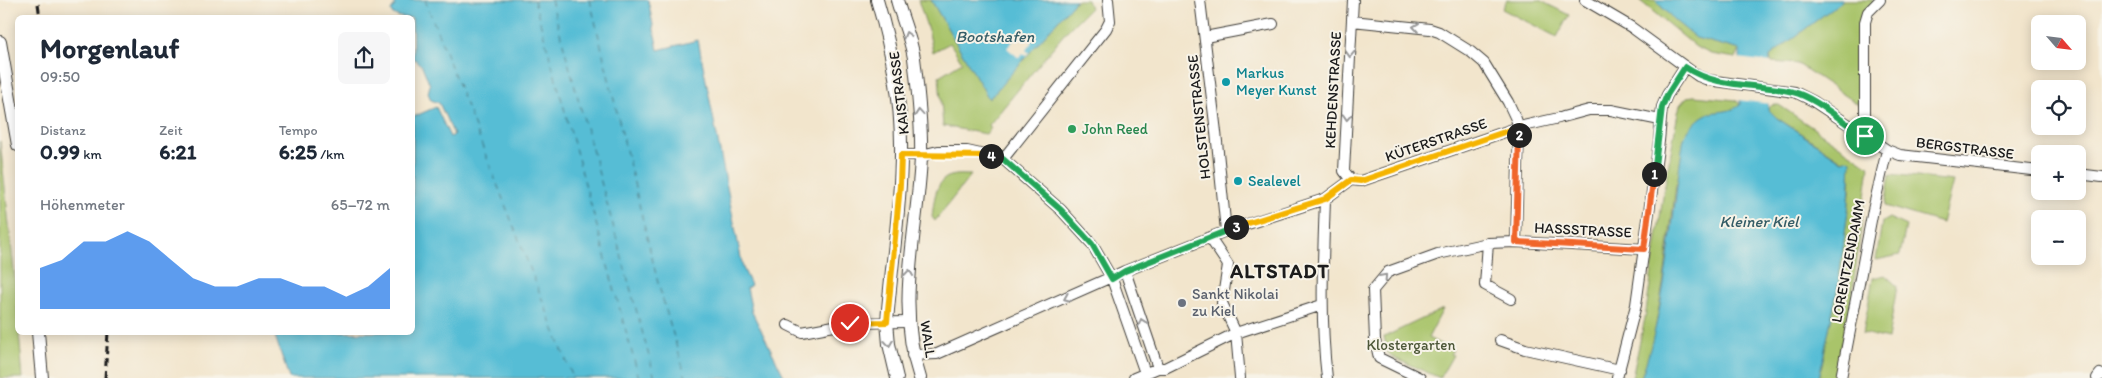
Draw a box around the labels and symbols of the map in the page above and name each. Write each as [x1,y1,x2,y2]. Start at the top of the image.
north arrow [2031,15,2086,70]
one-way arrow [1412,23,1421,33]
water label: Bootshafen [956,27,1035,46]
one-way arrow [903,31,913,40]
street label: KEHDENSTRASSE [1321,31,1345,149]
street label: KAISTRASSE [885,50,913,136]
one-way arrow [1344,50,1355,58]
street label: HOLSTENSTRASSE [1184,54,1214,180]
place label: Markus Meyer Kunst [1236,64,1317,99]
marker: Markus Meyer Kunst [1220,76,1232,88]
one-way arrow [913,108,924,116]
one-way arrow [1341,113,1352,121]
street label: KÜTERSTRASSE [1383,114,1489,166]
pin [1844,115,1886,157]
place label: John Reed [1082,120,1148,138]
pin: 2 [1506,122,1532,148]
marker: John Reed [1066,123,1078,135]
street label: BERGSTRASSE [1915,133,2015,163]
pin: 4 [978,144,1004,168]
pin: 1 [1642,162,1666,186]
place label: Sealevel [1248,172,1302,190]
marker: Sealevel [1232,175,1244,187]
street label: LORENTZENDAMM [1827,198,1869,324]
water label: Kleiner Kiel [1719,212,1800,231]
pin: 3 [1224,214,1248,240]
street label: HASSSTRASSE [1534,218,1632,242]
district label: ALTSTADT [1229,259,1330,283]
one-way arrow [903,269,914,277]
one-way arrow [1378,274,1387,283]
place label: Sankt Nikolai zu Kiel [1192,285,1279,320]
one-way arrow [1063,291,1072,302]
marker: Sankt Nikolai zu Kiel [1176,297,1188,309]
pin [829,302,871,344]
one-way arrow [1138,318,1148,326]
street label: WALL [916,319,940,359]
park label: Klostergarten [1366,336,1456,354]
one-way arrow [883,339,894,347]

